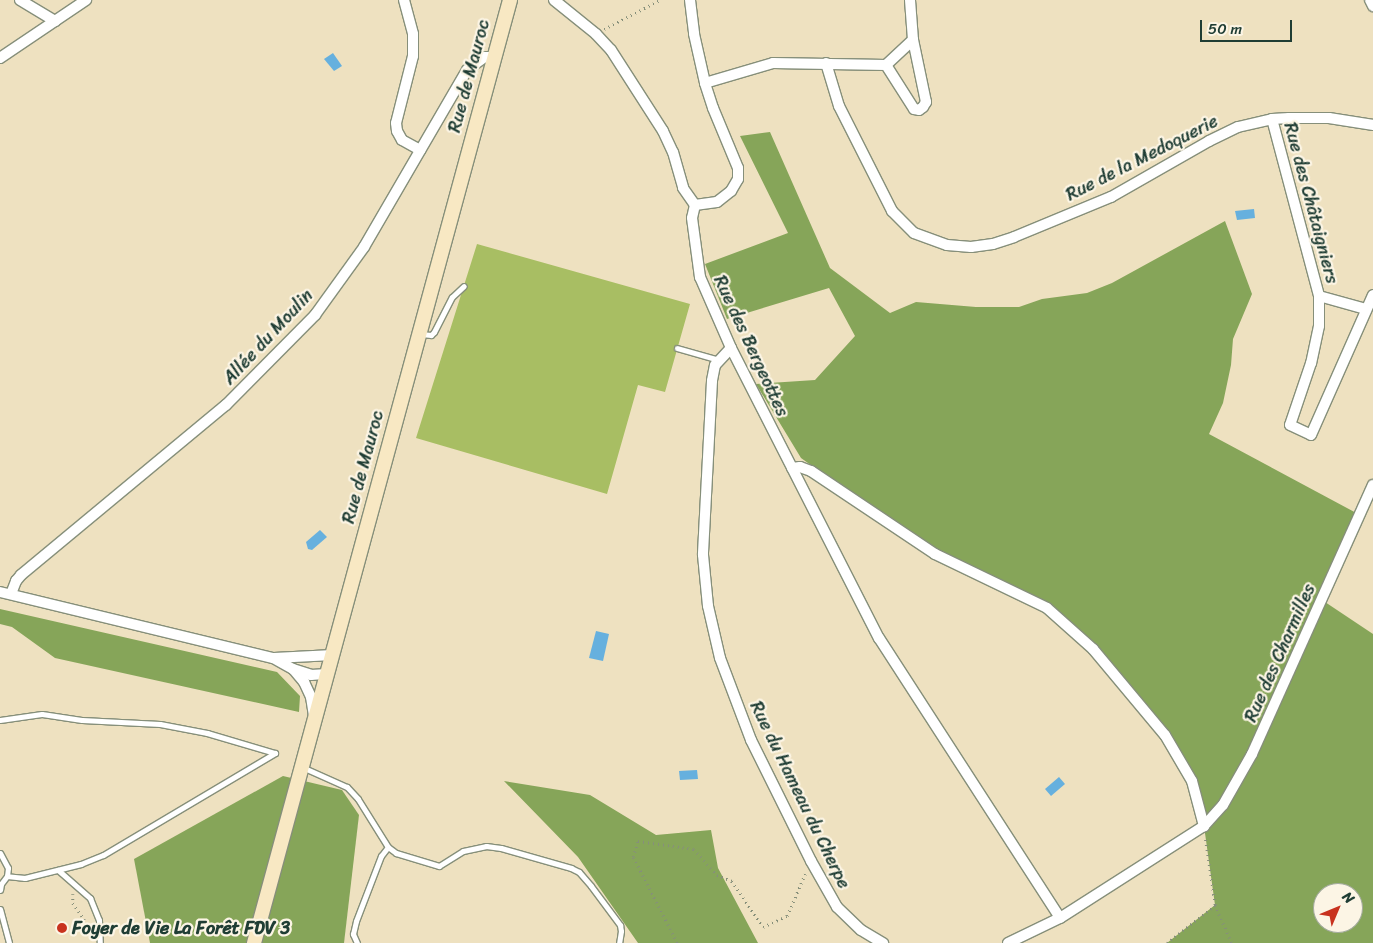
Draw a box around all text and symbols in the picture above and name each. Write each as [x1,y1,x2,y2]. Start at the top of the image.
scale bar [1203,10,1296,42]
text: 50 m [1208,16,1242,42]
street label: Rue de Mauroc [443,17,495,135]
street label: Rue de la Medoquerie [1062,110,1222,206]
street label: Rue des Châtaigniers [1279,120,1343,286]
street label: Rue des Bergeottes [709,272,793,420]
street label: Allée du Moulin [218,285,318,389]
street label: Rue de Mauroc [337,408,389,526]
street label: Rue des Charmilles [1240,581,1320,725]
street label: Rue du Hameau du Cherpe [745,698,855,892]
north arrow [1313,883,1363,933]
text: N [1336,885,1361,910]
place label: Foyer de Vie La Forêt FDV 3 [72,917,291,939]
marker: Foyer de Vie La Forêt FDV 3 [56,922,68,934]

